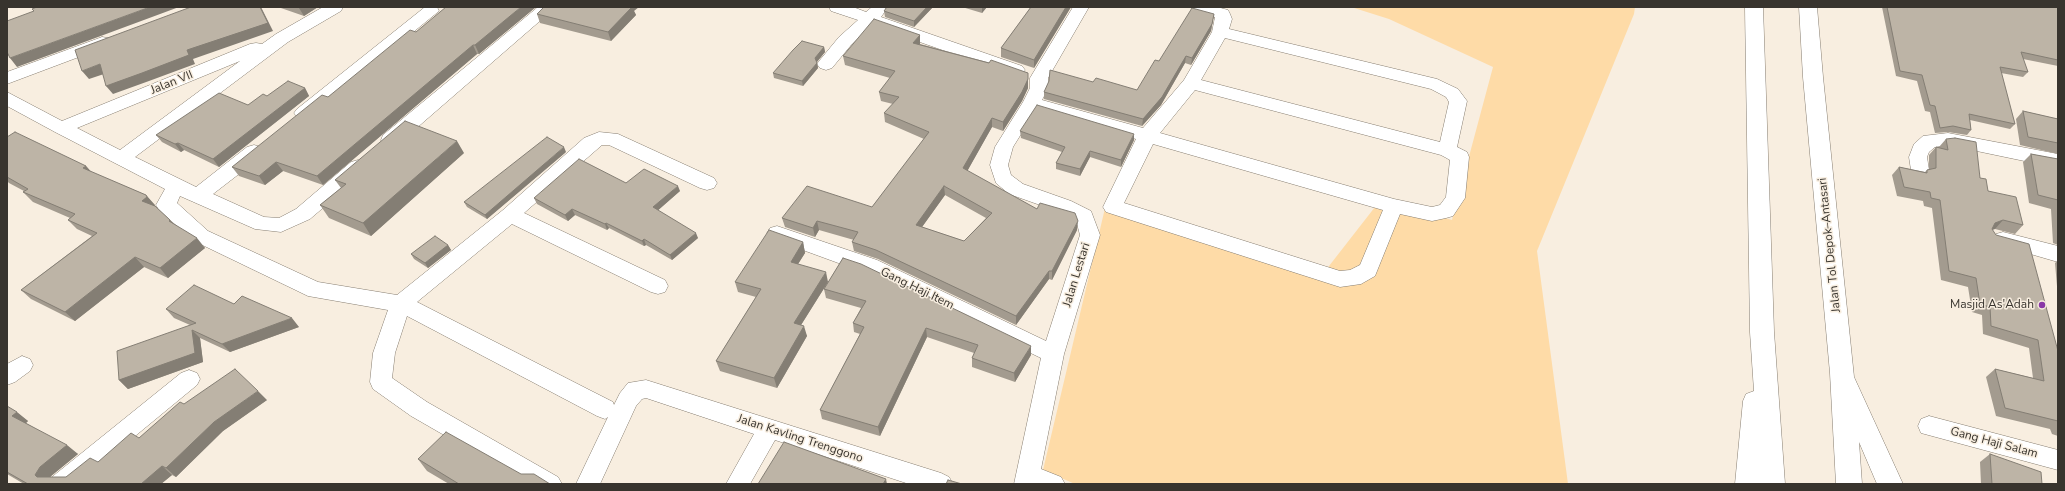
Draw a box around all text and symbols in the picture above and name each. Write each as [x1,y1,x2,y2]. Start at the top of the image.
street label: Jalan VII [149,68,195,98]
street label: Jalan Tol Depok–Antasari [1816,177,1844,313]
street label: Jalan Lestari [1060,241,1094,309]
street label: Gang Haji Item [878,265,956,313]
place label: Masjid As'Adah [1950,298,2034,312]
marker: Masjid As'Adah [2037,300,2047,310]
street label: Jalan Kavling Trenggono [735,412,865,466]
street label: Gang Haji Salam [1949,424,2039,462]

